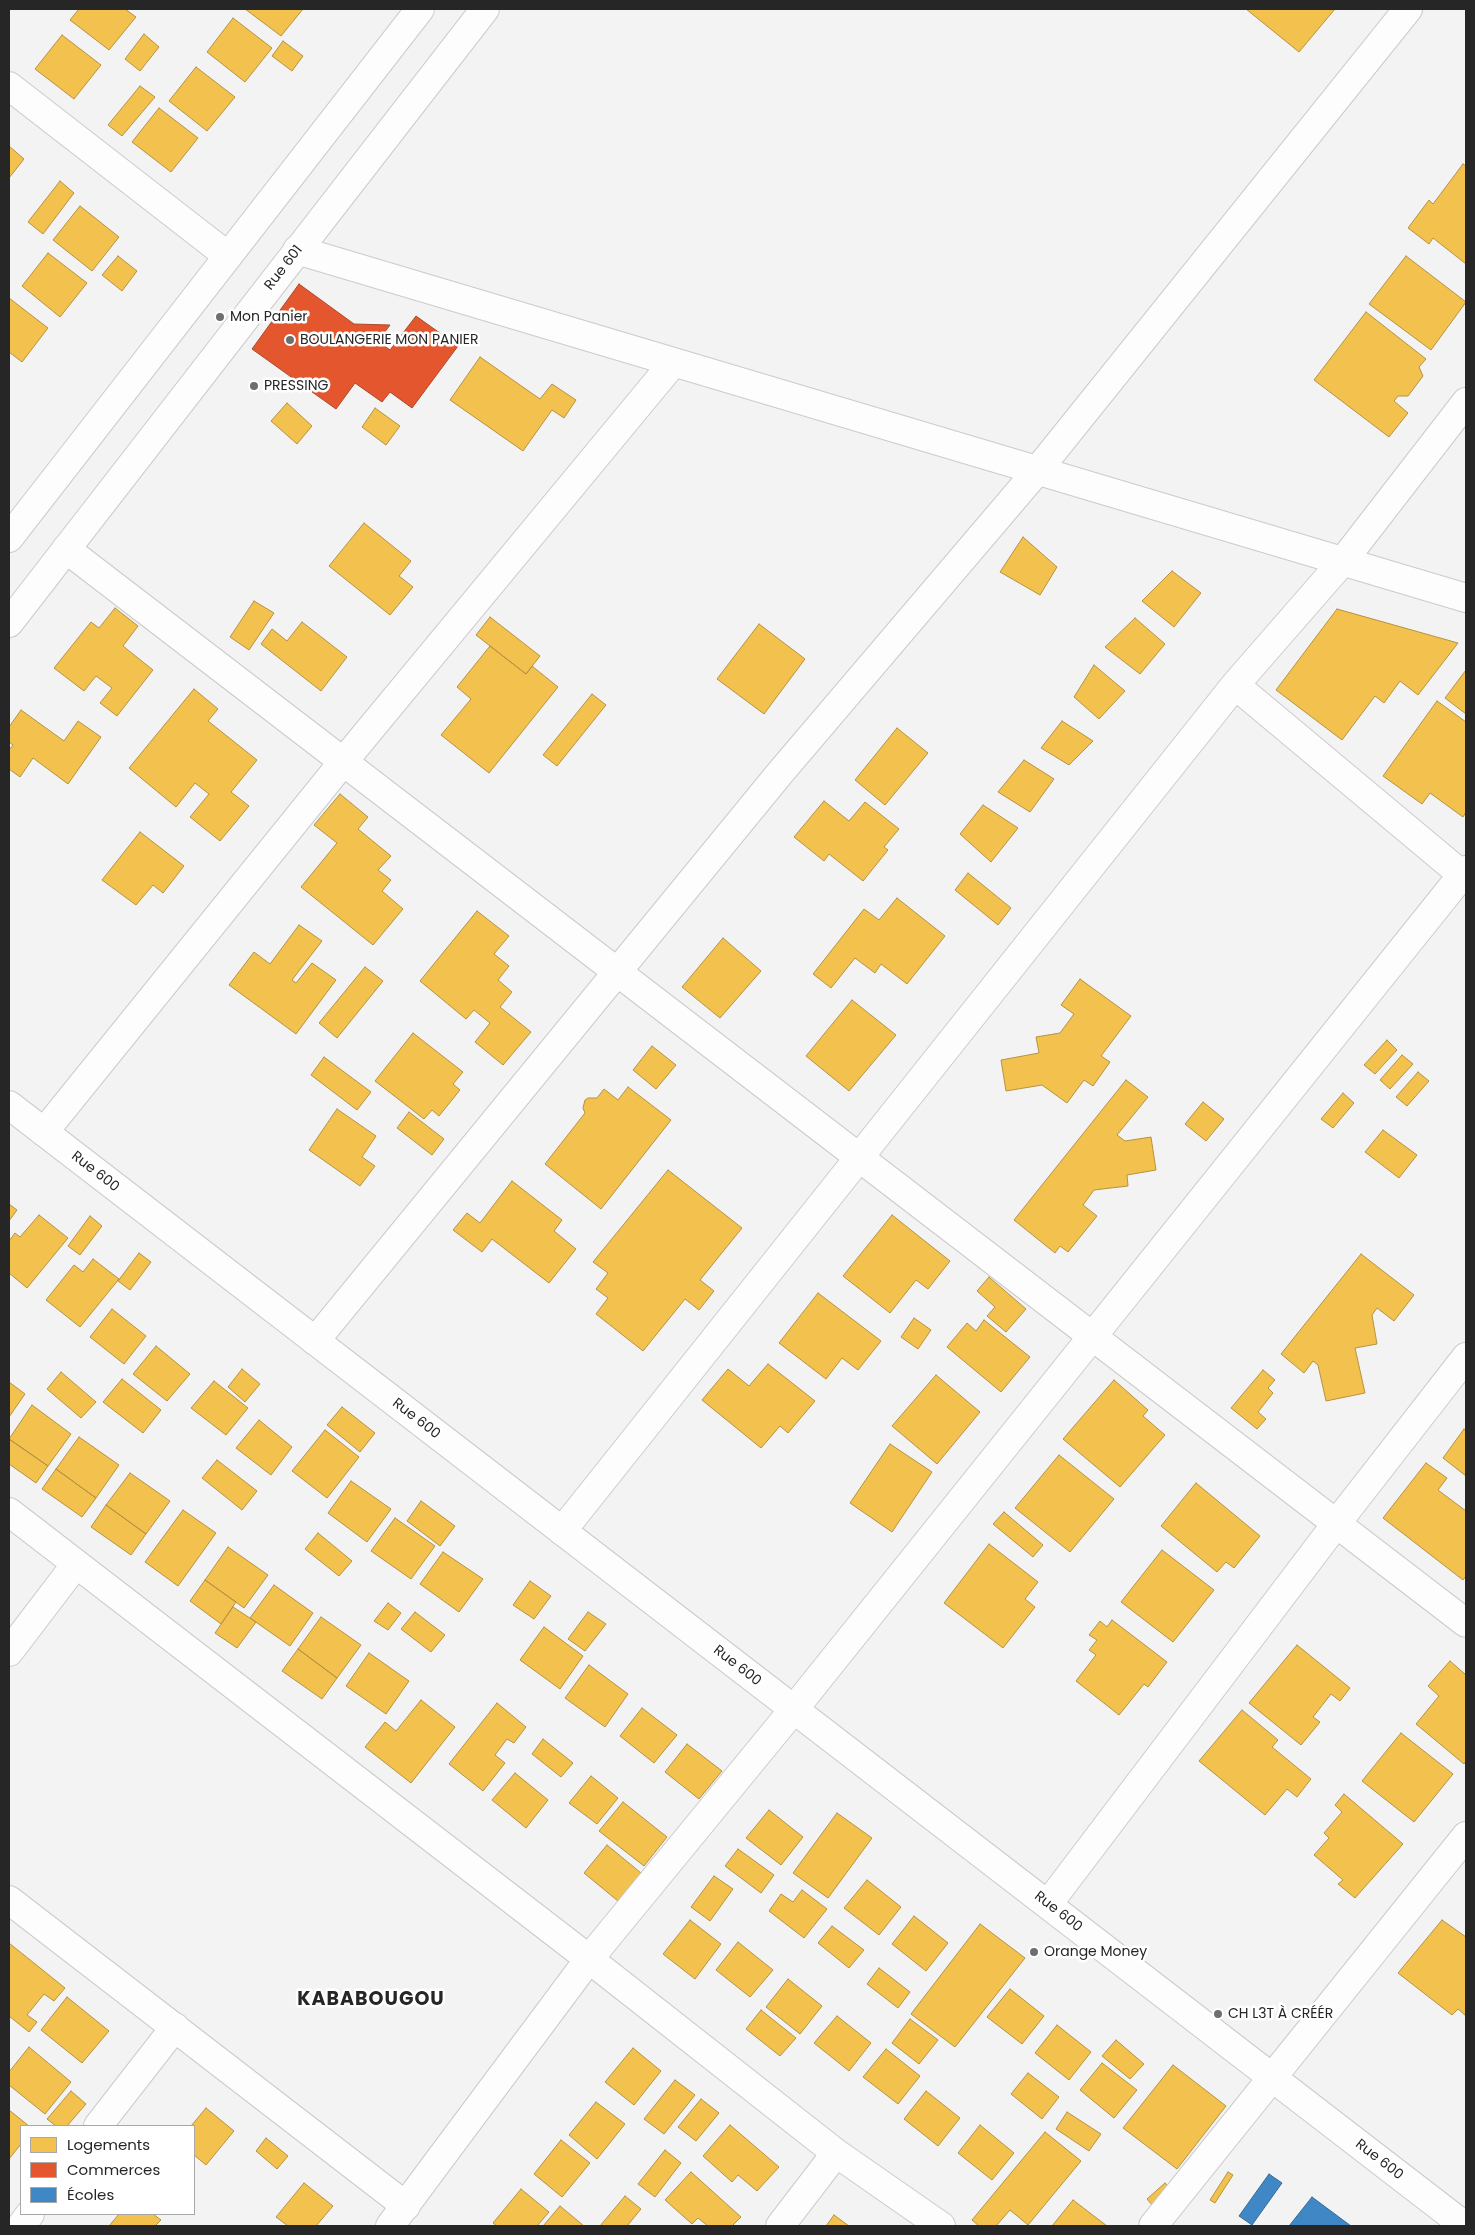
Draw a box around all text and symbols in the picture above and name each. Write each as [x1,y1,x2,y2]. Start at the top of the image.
street label: Rue 601 [261,242,307,294]
place label: Mon Panier [230,309,308,325]
marker: Mon Panier [214,311,226,323]
place label: BOULANGERIE MON PANIER [300,332,478,348]
marker: BOULANGERIE MON PANIER [284,334,296,346]
place label: PRESSING [264,378,328,394]
marker: PRESSING [248,380,260,392]
street label: Rue 600 [68,1148,122,1196]
street label: Rue 600 [389,1395,443,1443]
street label: Rue 600 [710,1642,764,1690]
street label: Rue 600 [1031,1888,1085,1936]
place label: Orange Money [1044,1944,1147,1960]
marker: Orange Money [1028,1946,1040,1958]
district label: KABABOUGOU [296,1989,446,2011]
place label: CH L3T À CRÉÉR [1228,2006,1333,2022]
marker: CH L3T À CRÉÉR [1212,2008,1224,2020]
legend [20,2125,195,2215]
text: Logements [67,2134,150,2155]
street label: Rue 600 [1352,2136,1406,2184]
text: Commerces [67,2159,160,2180]
text: Écoles [67,2184,114,2205]

